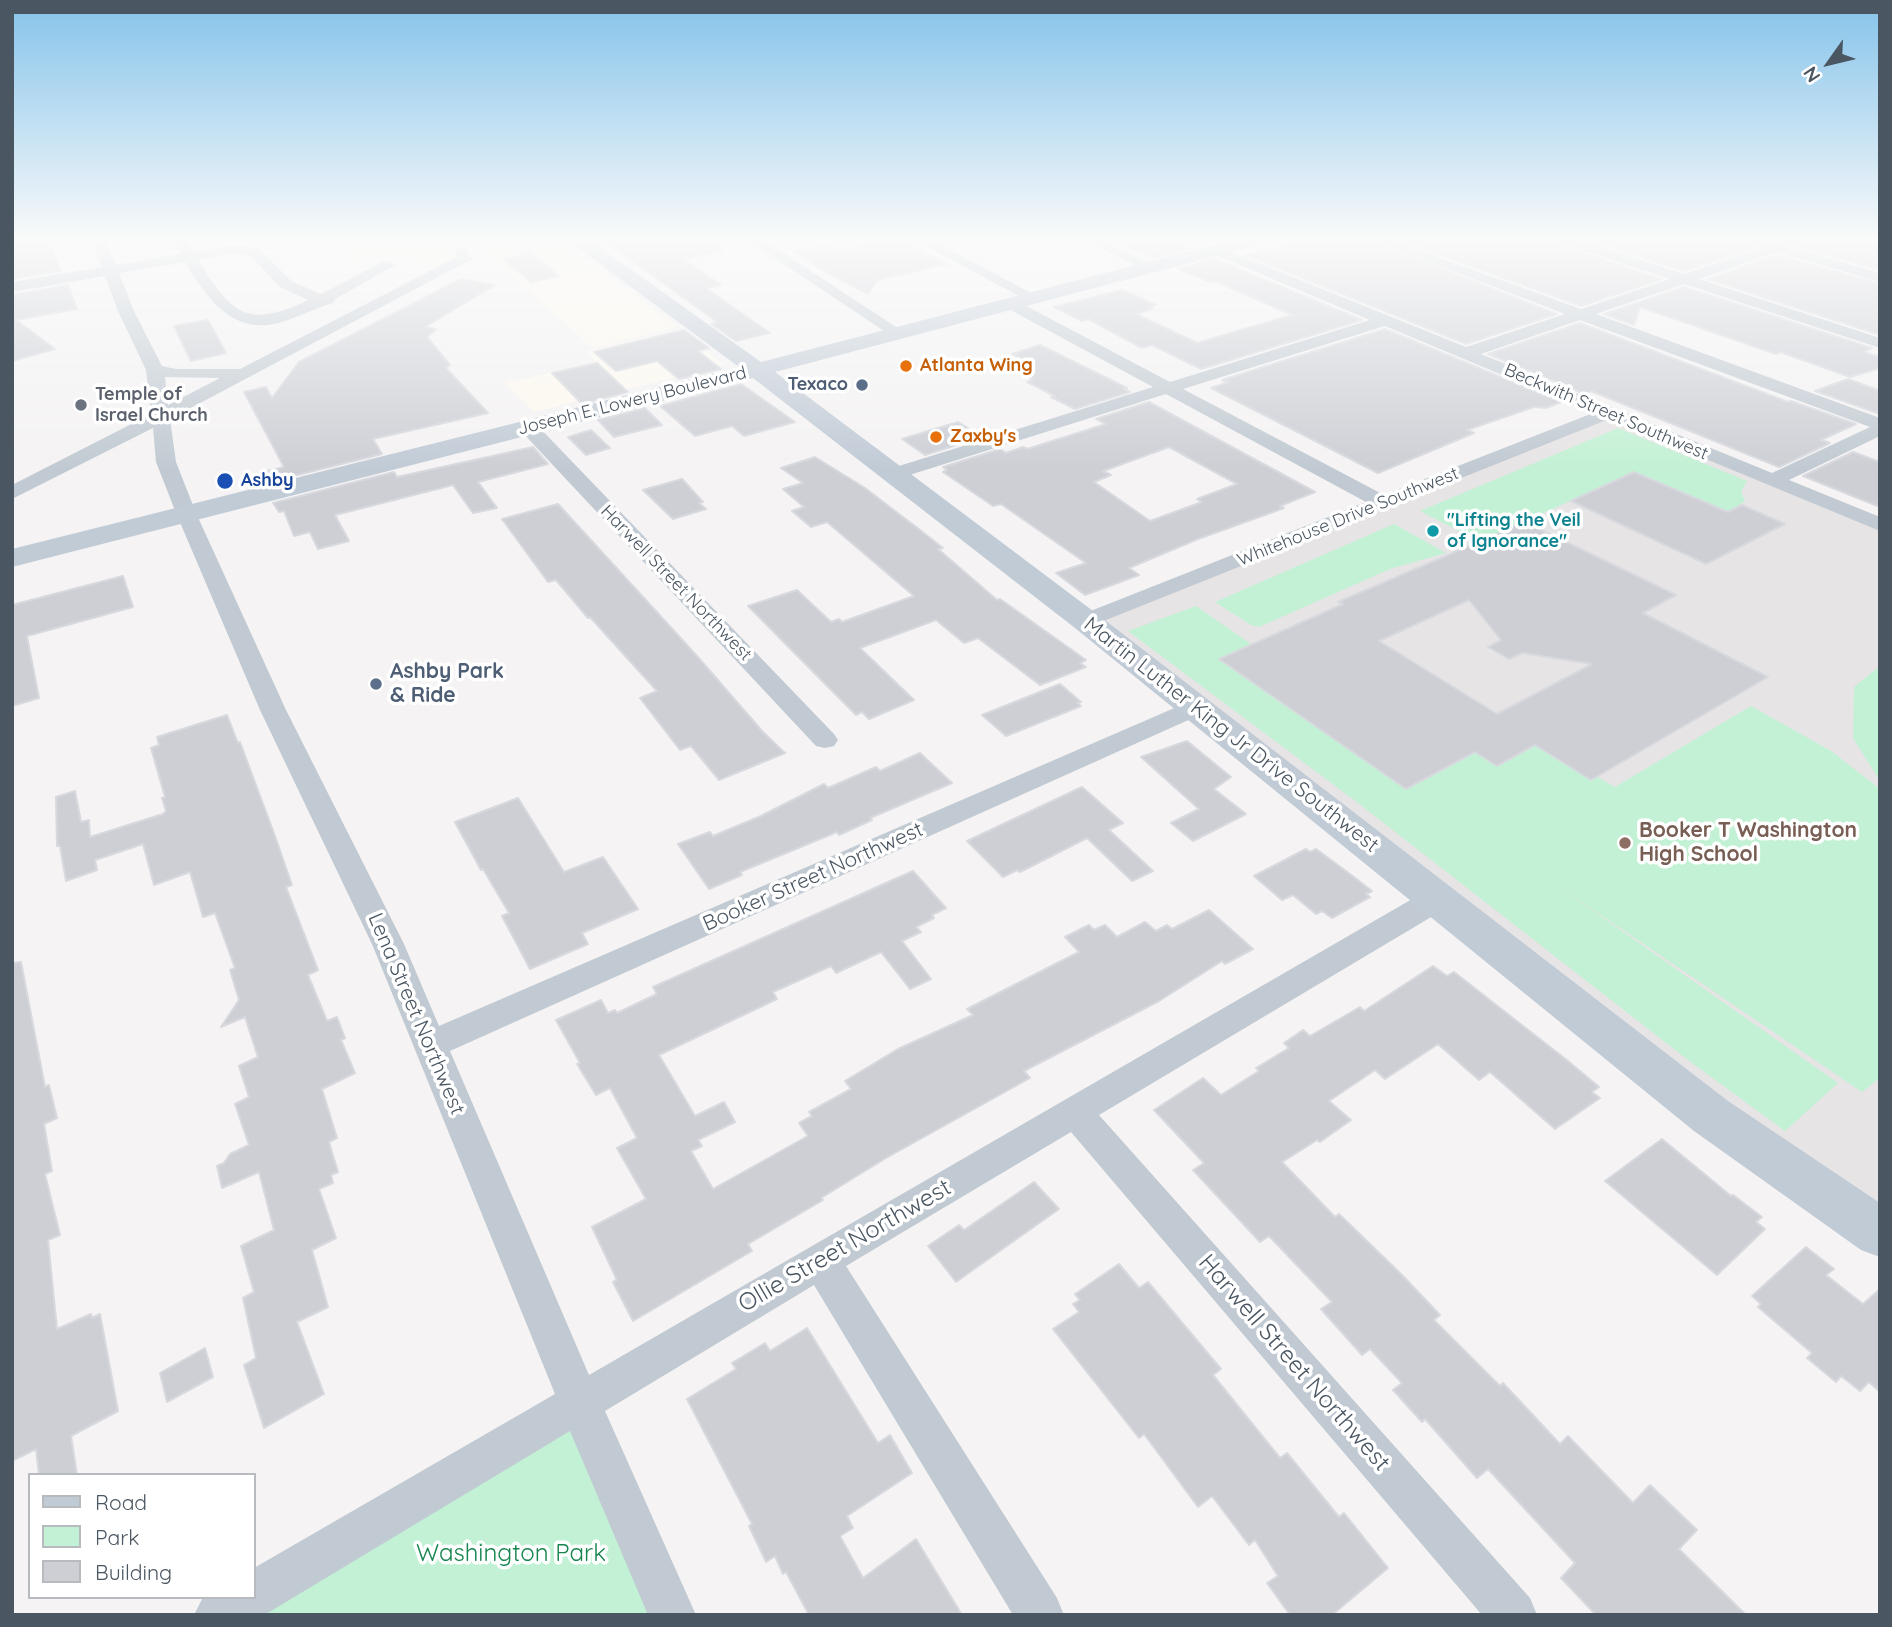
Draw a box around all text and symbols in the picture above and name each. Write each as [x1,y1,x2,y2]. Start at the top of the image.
north arrow [1794,28,1864,98]
text: N [1798,62,1825,87]
place label: Atlanta Wing [920,355,1033,377]
marker: Atlanta Wing [898,358,914,374]
street label: Beckwith Street Southwest [1501,359,1711,465]
street label: Joseph E. Lowery Boulevard [515,362,749,440]
place label: Texaco [788,374,848,396]
marker: Texaco [854,377,870,393]
place label: Temple of Israel Church [95,384,208,426]
marker: Temple of Israel Church [73,397,89,413]
place label: Zaxby's [950,426,1016,448]
marker: Zaxby's [928,429,944,445]
street label: Whitehouse Drive Southwest [1234,463,1462,571]
place label: Ashby [241,470,294,492]
marker: Ashby [215,471,235,491]
street label: Harwell Street Northwest [596,501,756,665]
place label: "Lifting the Veil of Ignorance" [1447,510,1581,552]
marker: "Lifting the Veil of Ignorance" [1425,523,1441,539]
street label: Martin Luther King Jr Drive Southwest [1078,612,1384,858]
place label: Ashby Park & Ride [390,659,504,709]
marker: Ashby Park & Ride [368,676,384,692]
street label: Booker Street Northwest [699,817,927,937]
place label: Booker T Washington High School [1639,818,1857,868]
marker: Booker T Washington High School [1617,835,1633,851]
street label: Lena Street Northwest [362,909,470,1119]
street label: Ollie Street Northwest [734,1173,956,1319]
street label: Harwell Street Northwest [1192,1249,1396,1477]
legend [28,1473,256,1599]
text: Road [95,1489,147,1515]
text: Park [95,1524,139,1550]
park label: Washington Park [416,1540,606,1568]
text: Building [95,1559,172,1585]

